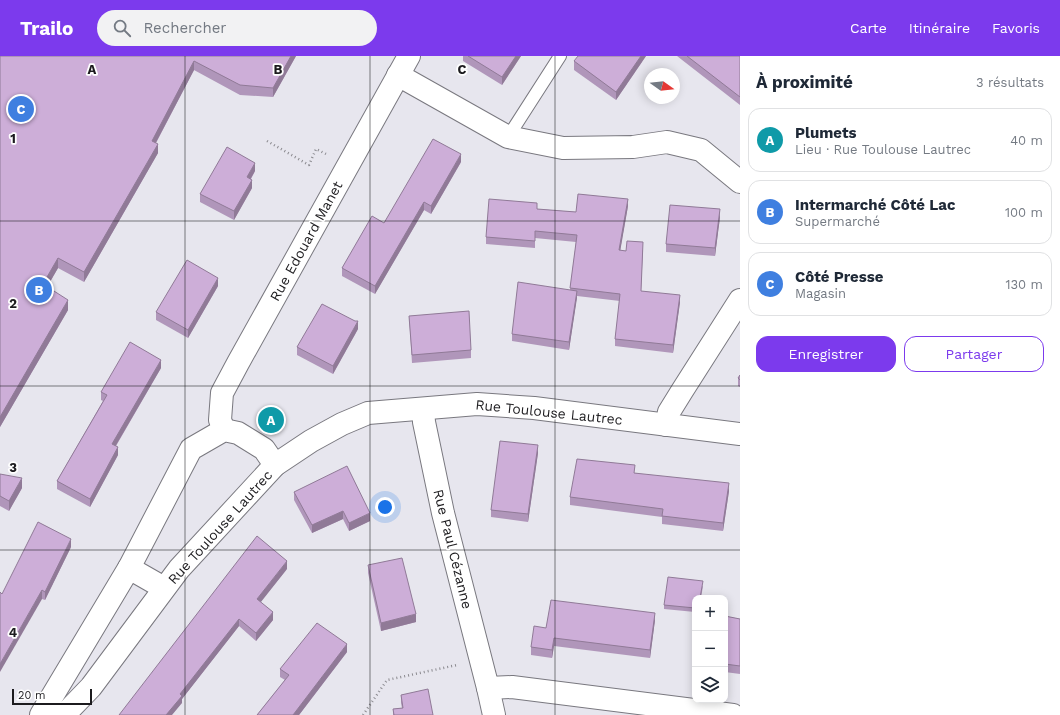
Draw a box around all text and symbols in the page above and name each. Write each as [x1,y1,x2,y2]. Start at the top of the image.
search box [97,10,377,46]
text: Trailo [20,17,73,40]
icon: search [111,17,133,39]
text: Rechercher [143,19,226,37]
text: Carte [850,20,887,36]
text: Itinéraire [909,20,970,36]
text: Favoris [992,20,1040,36]
text: A [88,62,97,77]
text: B [274,62,283,77]
text: C [458,62,467,77]
north arrow [644,68,680,104]
text: À proximité [756,72,853,92]
text: 3 résultats [976,75,1044,90]
pin: C [8,94,34,124]
text: Plumets [795,124,856,142]
text: 1 [10,131,16,146]
text: A [766,133,774,148]
text: 40 m [1010,133,1043,148]
text: Lieu · Rue Toulouse Lautrec [795,142,971,157]
street label: Rue Edouard Manet [266,178,346,304]
text: Intermarché Côté Lac [795,196,955,214]
text: B [766,205,774,220]
text: 100 m [1005,205,1043,220]
text: Supermarché [795,214,880,229]
text: Côté Presse [795,268,883,286]
pin: B [26,275,52,305]
text: C [766,277,774,292]
text: 130 m [1005,277,1043,292]
text: Magasin [795,286,846,301]
text: 2 [9,296,17,311]
button: Enregistrer [756,336,896,372]
button: Partager [904,336,1044,372]
street label: Rue Toulouse Lautrec [475,396,624,428]
pin: A [258,405,284,435]
text: 3 [9,460,17,475]
street label: Rue Toulouse Lautrec [165,467,276,587]
street label: Rue Paul Cézanne [430,487,476,611]
your location [375,497,395,517]
map controls [692,595,728,703]
button: + [692,595,728,631]
text: 4 [9,625,18,640]
button: − [692,631,728,667]
button: layers [692,667,728,703]
scale bar [12,687,92,706]
text: 20 m [18,689,46,702]

